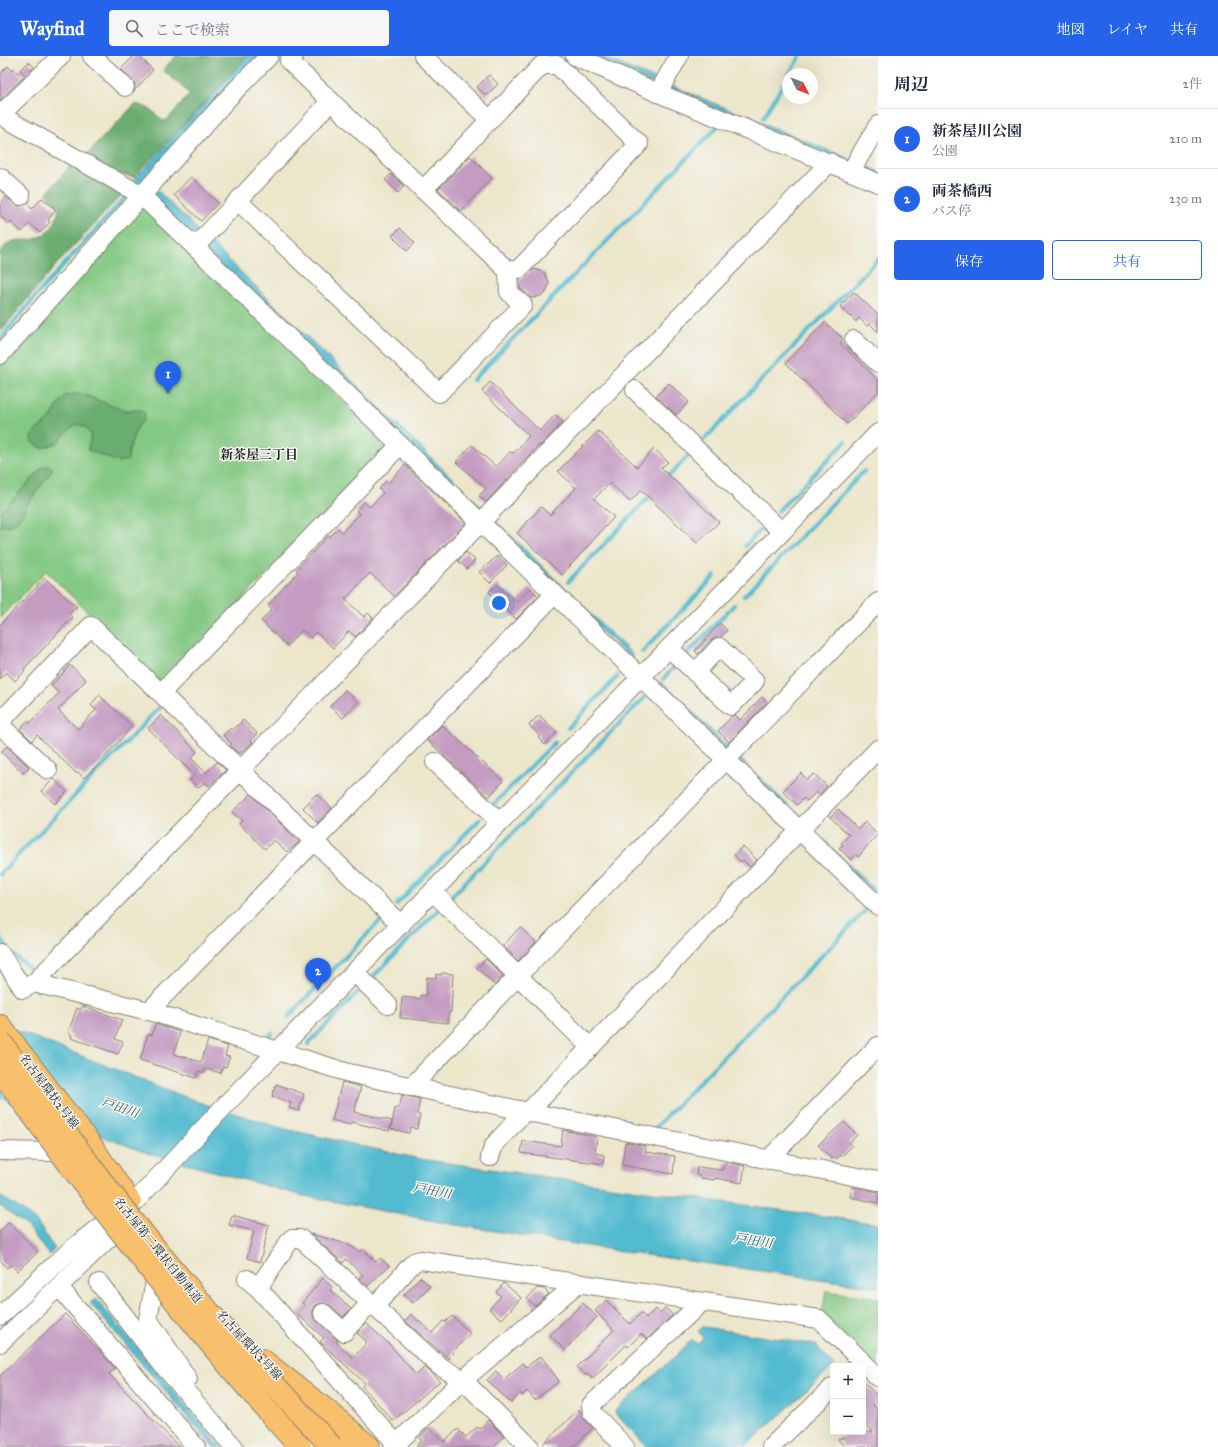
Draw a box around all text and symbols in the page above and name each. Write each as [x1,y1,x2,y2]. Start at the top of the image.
search box [109,10,389,46]
text: Wayfind [20,17,85,40]
icon: search [123,17,145,39]
text: ここで検索 [155,21,230,39]
text: 地図 [1057,21,1085,38]
text: レイヤ [1107,21,1148,38]
text: 共有 [1170,21,1198,38]
north arrow [782,68,818,104]
text: 周辺 [894,74,928,95]
text: 2件 [1183,76,1202,92]
text: 新茶屋川公園 [932,122,1022,140]
text: 1 [904,131,910,147]
text: 210 m [1169,131,1202,147]
text: 公園 [932,143,958,159]
text: 両茶橋西 [932,182,992,200]
text: 2 [904,191,910,207]
text: 230 m [1169,191,1202,207]
text: バス停 [932,203,971,219]
button: 保存 [894,240,1044,280]
button: 共有 [1052,240,1202,280]
pin: 1 [155,361,181,394]
district label: 新茶屋三丁目 [220,447,298,463]
your location [489,593,509,613]
pin: 2 [305,958,331,991]
street label: 名古屋環状2号線 [16,1051,82,1131]
water label: 戸田川 [99,1094,143,1123]
water label: 戸田川 [411,1179,454,1203]
street label: 名古屋第二環状自動車道 [111,1194,205,1306]
water label: 戸田川 [732,1230,775,1252]
street label: 名古屋環状2号線 [213,1307,285,1383]
map controls [830,1363,866,1435]
button: + [830,1363,866,1399]
button: − [830,1399,866,1435]

